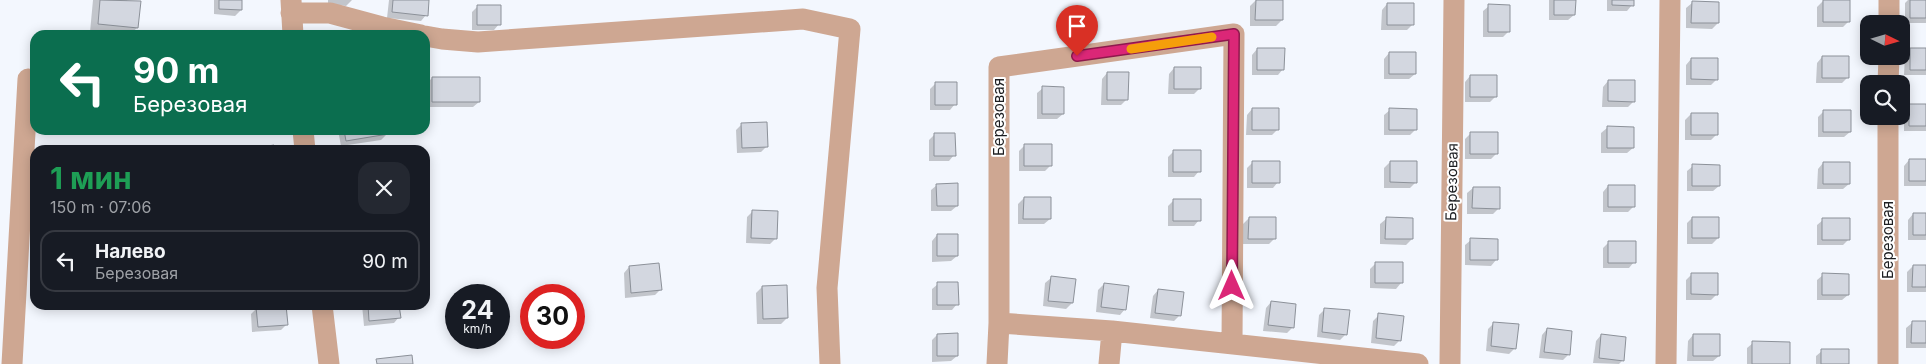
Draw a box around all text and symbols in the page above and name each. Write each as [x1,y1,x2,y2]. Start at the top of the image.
pin [1056,5,1098,56]
icon: arrive [1063,12,1091,40]
north arrow [1860,15,1910,65]
map controls [1860,15,1910,125]
text: 90 m [133,49,220,91]
icon: left [50,50,115,115]
button: search [1860,75,1910,125]
street label: Березовая [989,78,1008,156]
text: Березовая [133,91,247,117]
street label: Березовая [1441,143,1462,221]
text: 1 мин [50,160,132,196]
button: close [358,162,410,214]
text: 150 m · 07:06 [50,197,151,217]
street label: Березовая [1878,201,1897,279]
text: Налево [95,240,166,263]
icon: left [52,247,80,275]
text: 90 m [362,250,408,273]
position arrow [1205,259,1257,311]
text: Березовая [95,263,178,283]
speed limit sign: 30 [520,284,585,349]
text: 24 [461,295,494,325]
text: km/h [463,321,492,336]

